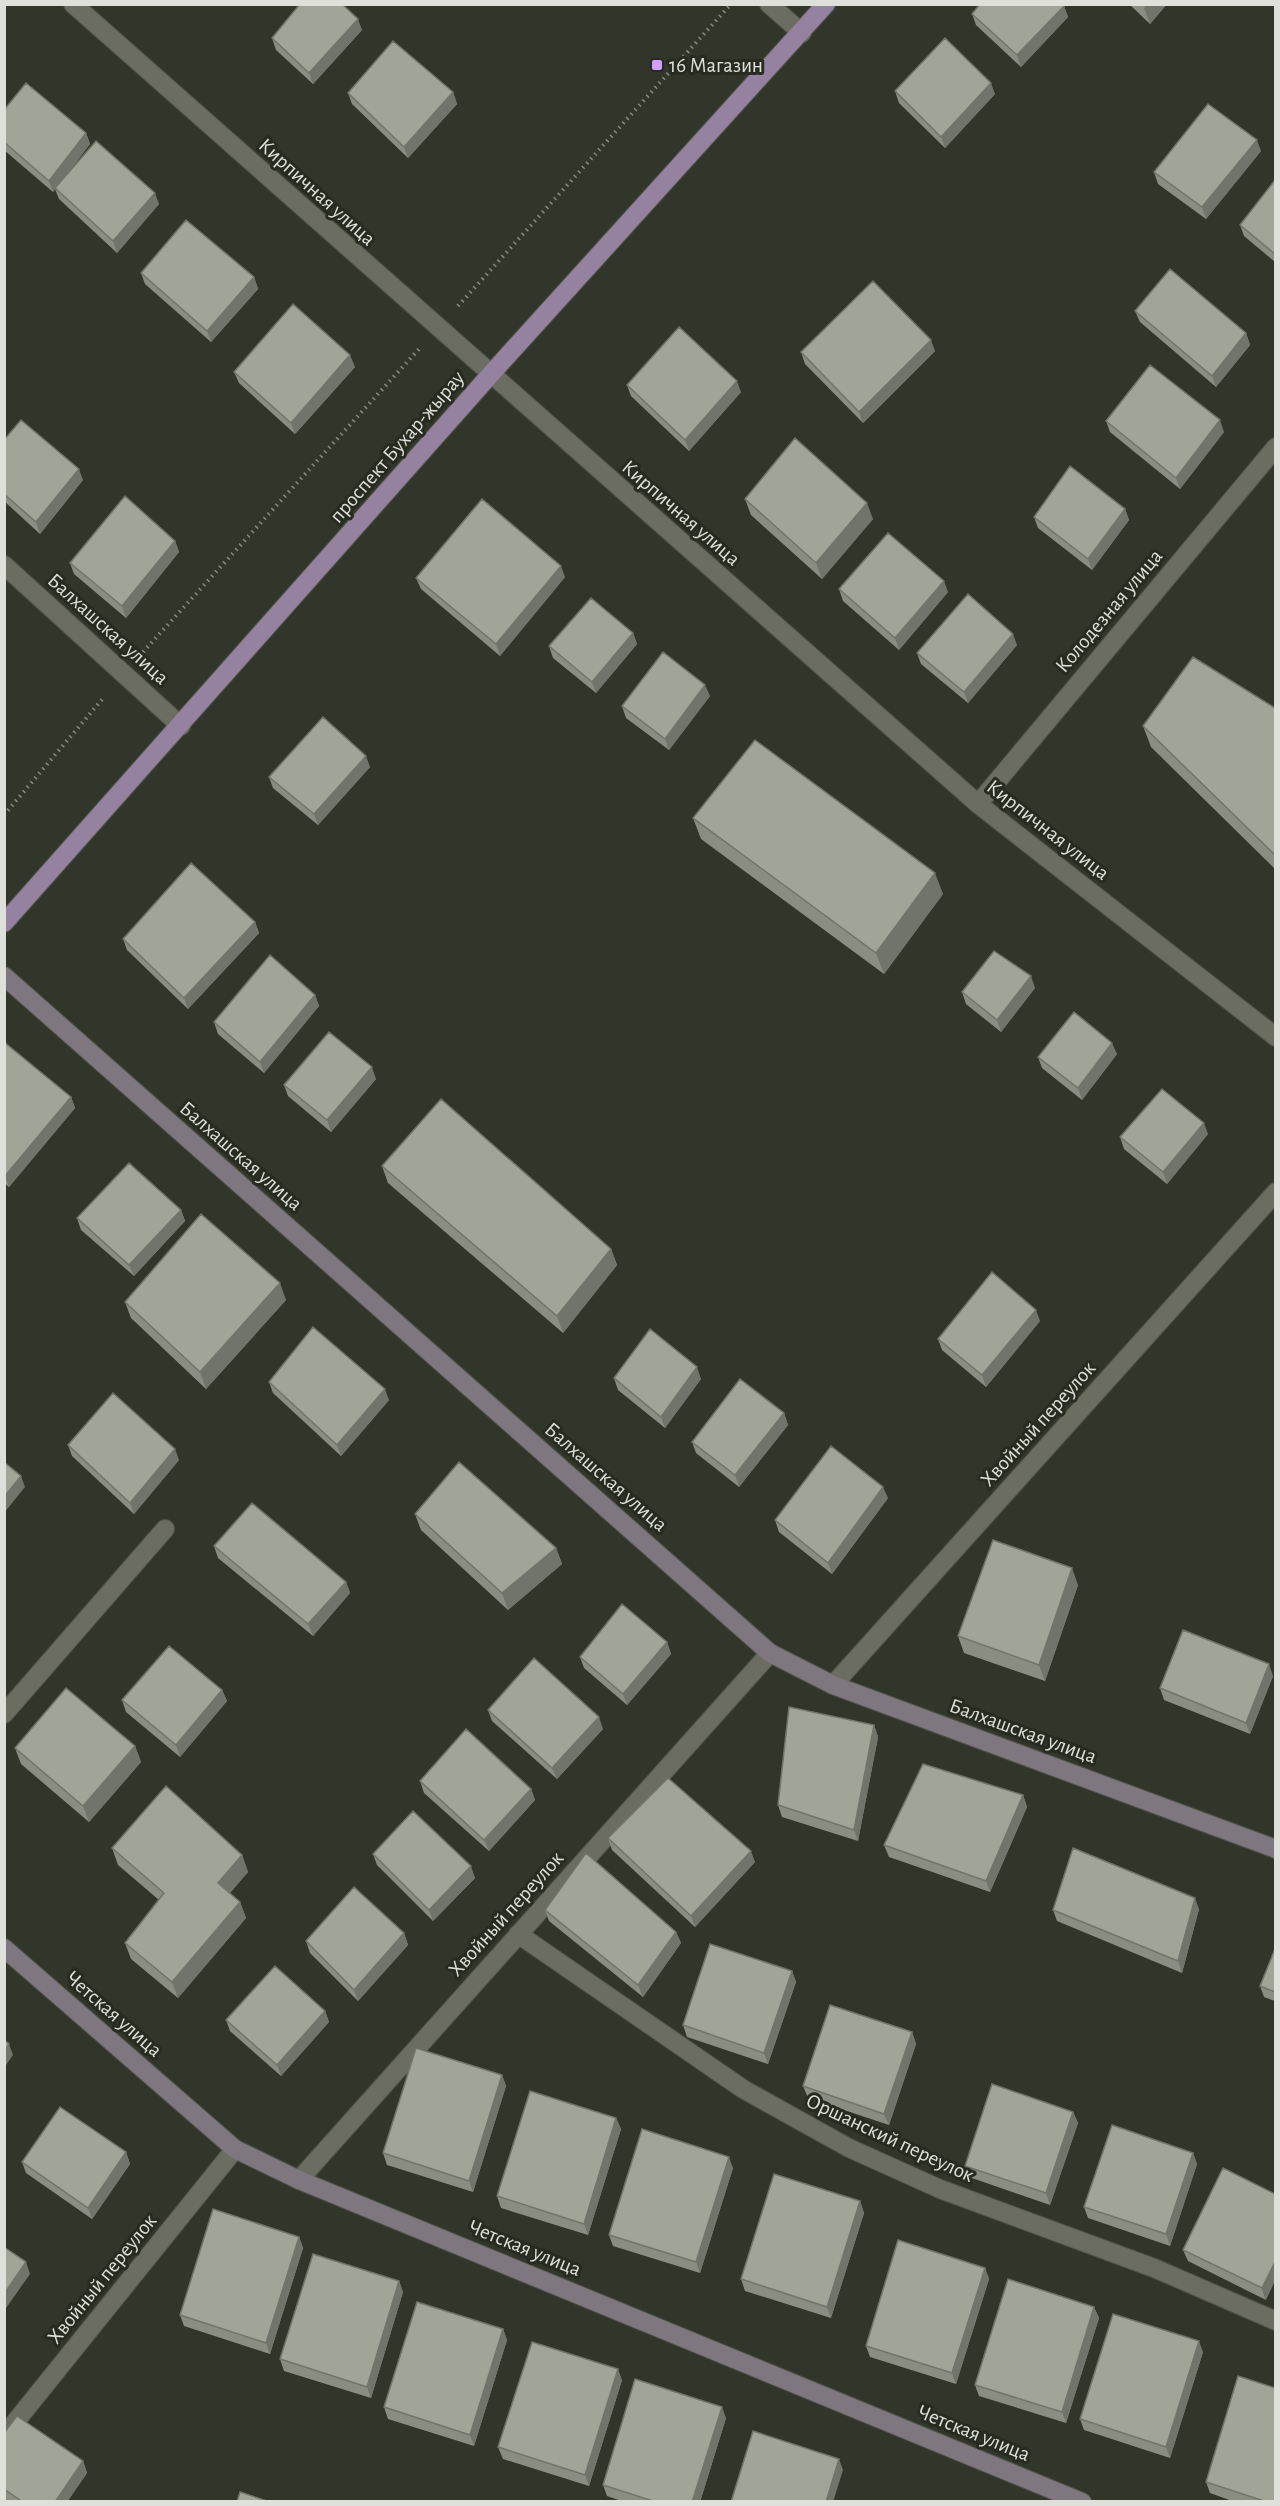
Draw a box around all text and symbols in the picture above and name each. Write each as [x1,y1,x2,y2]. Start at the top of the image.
place label: 16 Магазин [669,55,763,76]
marker: 16 Магазин [650,58,664,72]
street label: Кирпичная улица [255,134,380,250]
street label: проспект Бухар-жырау [326,367,468,527]
street label: Кирпичная улица [618,456,744,570]
street label: Колодезная улица [1052,545,1167,677]
street label: Балхашская улица [43,569,173,689]
street label: Кирпичная улица [983,776,1113,884]
street label: Балхашская улица [176,1097,307,1215]
street label: Хвойный переулок [977,1357,1100,1491]
street label: Балхашская улица [541,1418,672,1536]
street label: Балхашская улица [947,1695,1100,1767]
street label: Хвойный переулок [445,1847,568,1981]
street label: Четская улица [62,1967,166,2061]
street label: Оршанский переулок [803,2090,977,2186]
street label: Хвойный переулок [43,2210,161,2348]
street label: Четская улица [466,2216,585,2280]
street label: Четская улица [915,2401,1034,2465]

